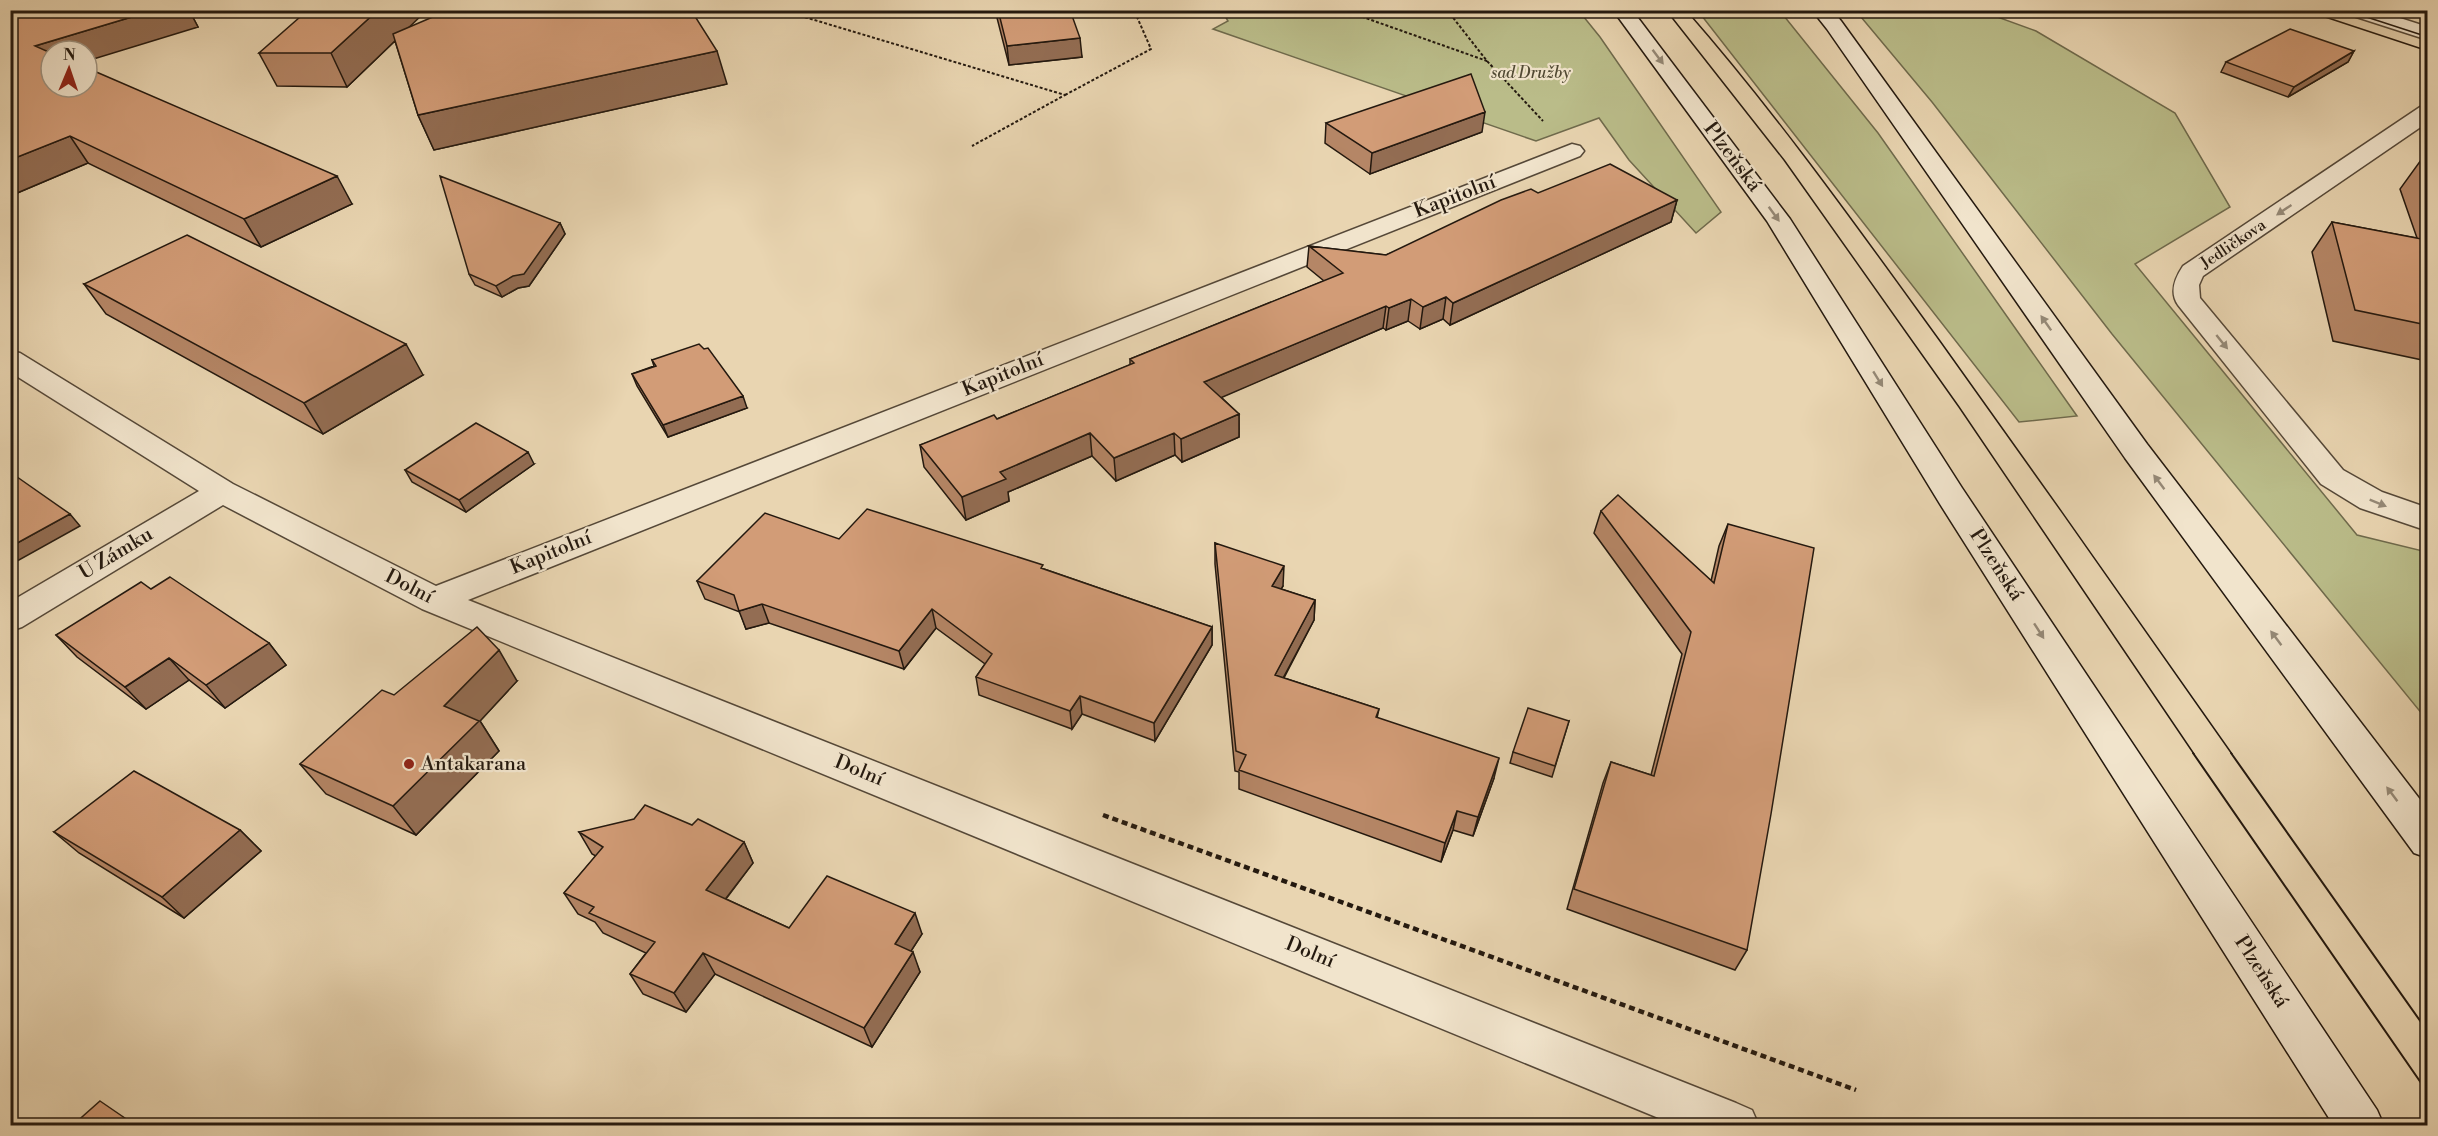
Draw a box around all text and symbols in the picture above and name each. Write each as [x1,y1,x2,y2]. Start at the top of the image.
north arrow [39,39,99,99]
text: N [63,45,77,65]
one-way arrow [1651,49,1664,65]
park label: sad Družby [1490,63,1571,83]
street label: Plzeňská [1698,117,1767,198]
street label: Kapitolní [1410,169,1501,224]
one-way arrow [2275,204,2292,215]
one-way arrow [1767,206,1779,221]
street label: Jedličkova [2196,214,2270,274]
one-way arrow [2040,316,2052,331]
one-way arrow [2216,334,2229,350]
street label: Kapitolní [958,347,1049,403]
one-way arrow [1872,371,1883,387]
one-way arrow [2153,474,2165,490]
one-way arrow [2369,499,2387,508]
street label: U Zámku [74,522,158,586]
street label: Plzeňská [1963,524,2029,607]
street label: Kapitolní [506,525,597,581]
street label: Dolní [381,564,439,610]
one-way arrow [2033,623,2045,639]
one-way arrow [2269,630,2282,646]
street label: Dolní [831,750,889,793]
place label: Antakarana [420,752,527,777]
marker: Antakarana [402,757,416,771]
one-way arrow [2387,787,2399,802]
street label: Plzeňská [2228,931,2294,1014]
street label: Dolní [1282,932,1340,975]

